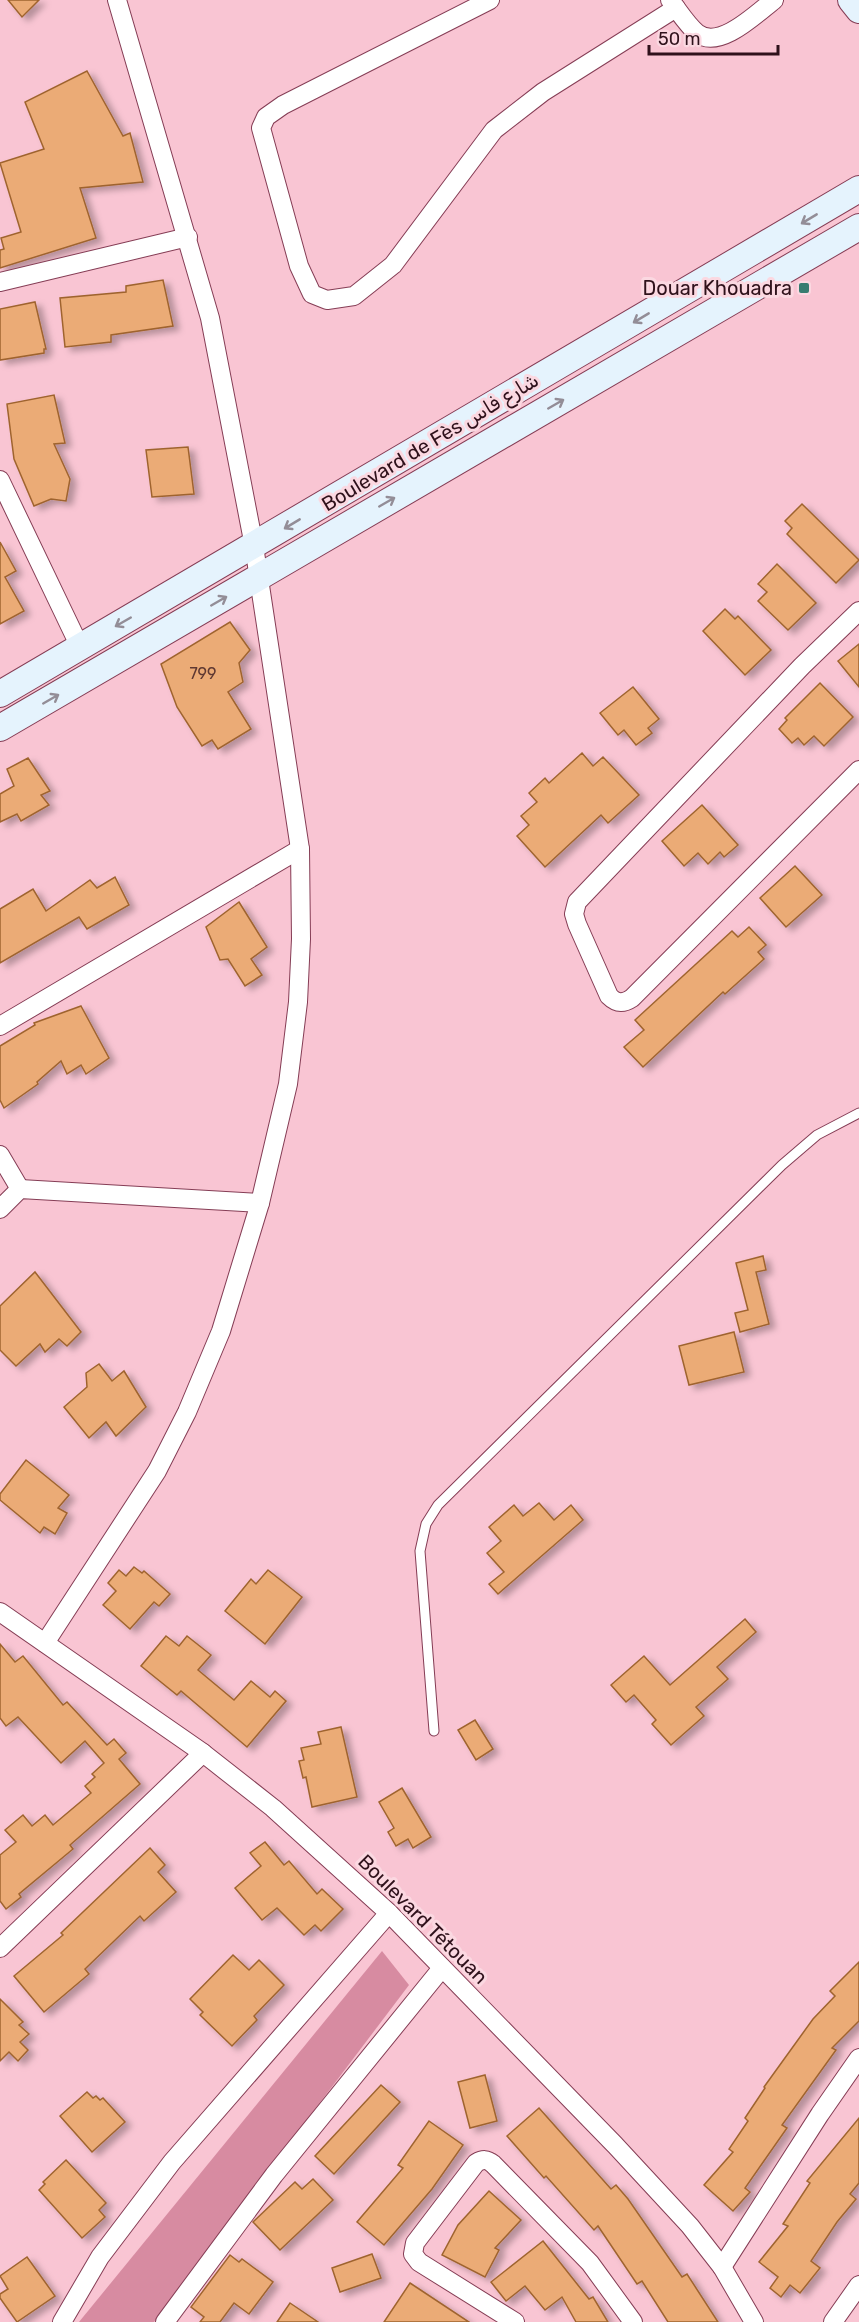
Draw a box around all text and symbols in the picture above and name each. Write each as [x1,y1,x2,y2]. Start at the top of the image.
scale bar [649,18,778,56]
text: 50 m [658,28,701,50]
one-way arrow [801,213,818,225]
place label: Douar Khouadra [642,276,792,300]
marker: Douar Khouadra [797,281,811,295]
one-way arrow [633,312,650,324]
street label: Boulevard de Fès شارع فاس [317,368,544,518]
one-way arrow [547,398,564,410]
one-way arrow [379,496,396,508]
one-way arrow [284,518,301,530]
one-way arrow [210,594,227,606]
one-way arrow [115,616,132,628]
house number: 799 [189,664,217,683]
one-way arrow [42,692,59,704]
street label: Boulevard Tétouan [353,1849,493,1989]

